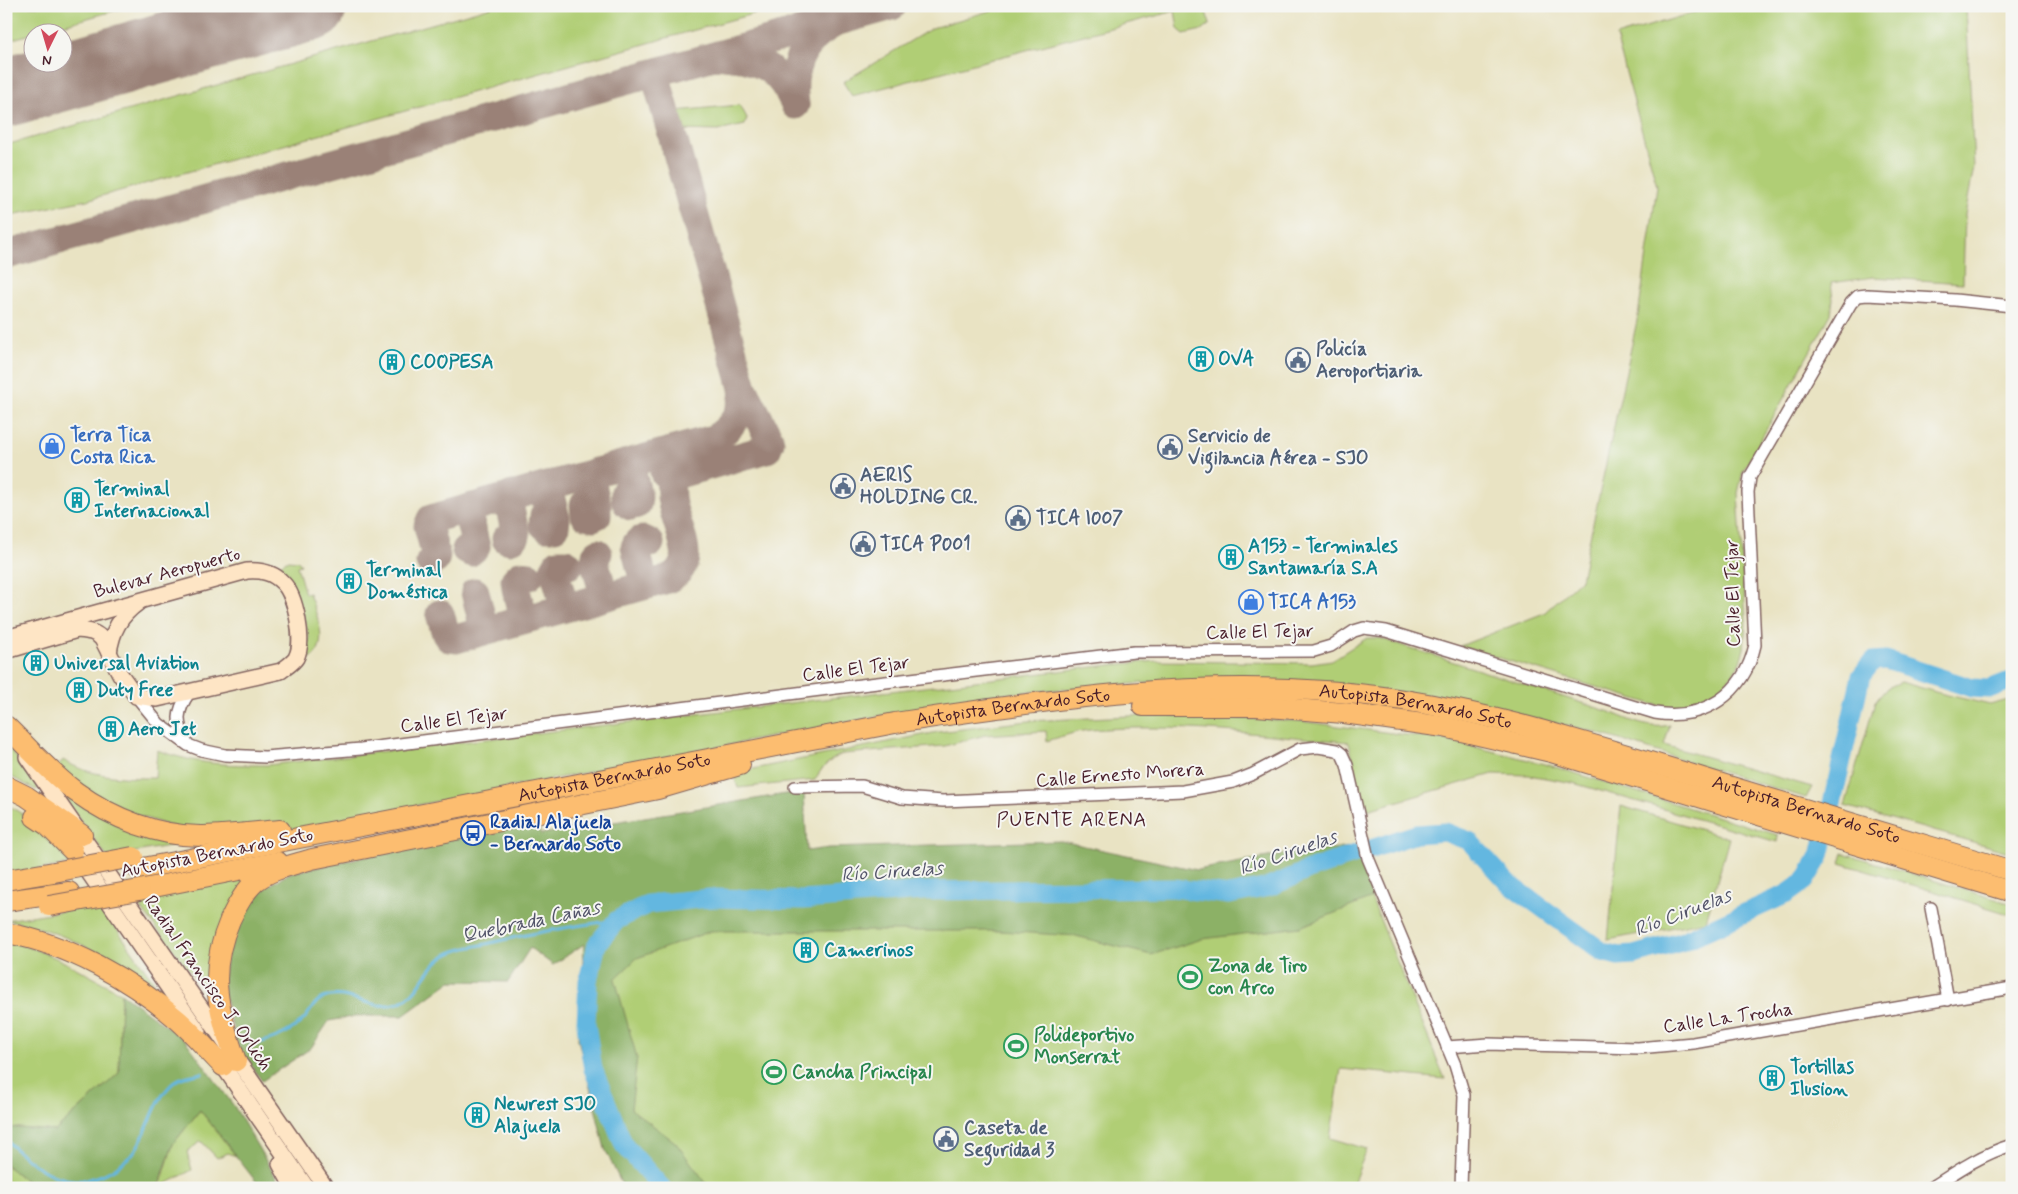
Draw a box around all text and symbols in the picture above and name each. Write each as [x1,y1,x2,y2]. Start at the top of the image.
north arrow [22,22,72,72]
text: N [42,51,52,69]
place label: Policía Aeroportiaria [1316,337,1423,384]
building icon: OVA [1188,346,1214,372]
place label: OVA [1218,347,1254,372]
public building icon: Policía Aeroportiaria [1285,347,1311,373]
building icon: COOPESA [379,349,405,375]
place label: COOPESA [410,350,494,375]
place label: Terra Tica Costa Rica [70,423,156,470]
place label: Servicio de Vigilancia Aérea - SJO [1188,424,1369,474]
shop icon: Terra Tica Costa Rica [39,433,65,459]
public building icon: Servicio de Vigilancia Aérea - SJO [1157,434,1183,460]
place label: AERIS HOLDING CR. [860,463,978,510]
public building icon: AERIS HOLDING CR. [830,473,856,499]
place label: Terminal Internacional [94,477,210,524]
building icon: Terminal Internacional [64,487,90,513]
public building icon: TICA I007 [1005,505,1031,531]
place label: TICA I007 [1036,506,1123,531]
public building icon: TICA P001 [850,531,876,557]
place label: TICA P001 [880,532,971,557]
place label: A153 - Terminales Santamaría S.A [1248,534,1398,581]
street label: Calle El Tejar [1720,539,1747,647]
street label: Bulevar Aeropuerto [91,541,243,605]
building icon: A153 - Terminales Santamaría S.A [1218,544,1244,570]
place label: Terminal Doméstica [366,558,448,605]
building icon: Terminal Doméstica [336,568,362,594]
shop icon: TICA A153 [1238,589,1264,615]
place label: TICA A153 [1268,590,1356,615]
street label: Calle El Tejar [1206,619,1314,646]
building icon: Universal Aviation [23,650,49,676]
street label: Calle El Tejar [801,650,911,689]
place label: Universal Aviation [54,651,200,676]
building icon: Duty Free [66,677,92,703]
place label: Duty Free [96,678,173,703]
street label: Autopista Bernardo Soto [1318,678,1515,735]
street label: Autopista Bernardo Soto [914,682,1111,732]
street label: Calle El Tejar [399,701,509,740]
building icon: Aero Jet [98,716,124,742]
place label: Aero Jet [128,717,196,742]
street label: Autopista Bernardo Soto [516,746,713,808]
street label: Calle Ernesto Morera [1035,757,1205,793]
street label: Autopista Bernardo Soto [1709,769,1904,850]
district label: PUENTE ARENA [997,807,1147,834]
place label: Radial Alajuela - Bernardo Soto [490,810,621,857]
bus stop icon: Radial Alajuela - Bernardo Soto [460,820,486,846]
street label: Autopista Bernardo Soto [119,822,315,884]
water label: Río Ciruelas [1236,823,1343,882]
water label: Río Ciruelas [840,855,946,889]
water label: Río Ciruelas [1631,881,1737,944]
street label: Radial Francisco J. Orlich [138,890,278,1076]
water label: Quebrada Cañas [459,894,605,950]
building icon: Camerinos [793,937,819,963]
place label: Camerinos [824,938,914,963]
place label: Zona de Tiro con Arco [1208,954,1307,1001]
sports icon: Zona de Tiro con Arco [1177,964,1203,990]
street label: Calle La Trocha [1662,997,1794,1039]
place label: Polideportivo Monserrat [1034,1023,1134,1070]
sports icon: Polideportivo Monserrat [1003,1033,1029,1059]
place label: Tortillas Ilusion [1790,1055,1854,1102]
sports icon: Cancha Principal [761,1059,787,1085]
place label: Cancha Principal [792,1060,932,1085]
building icon: Tortillas Ilusion [1759,1065,1785,1091]
place label: Newrest SJO Alajuela [494,1092,596,1140]
building icon: Newrest SJO Alajuela [464,1102,490,1128]
place label: Caseta de Seguridad 3 [964,1116,1055,1166]
public building icon: Caseta de Seguridad 3 [933,1126,959,1152]

